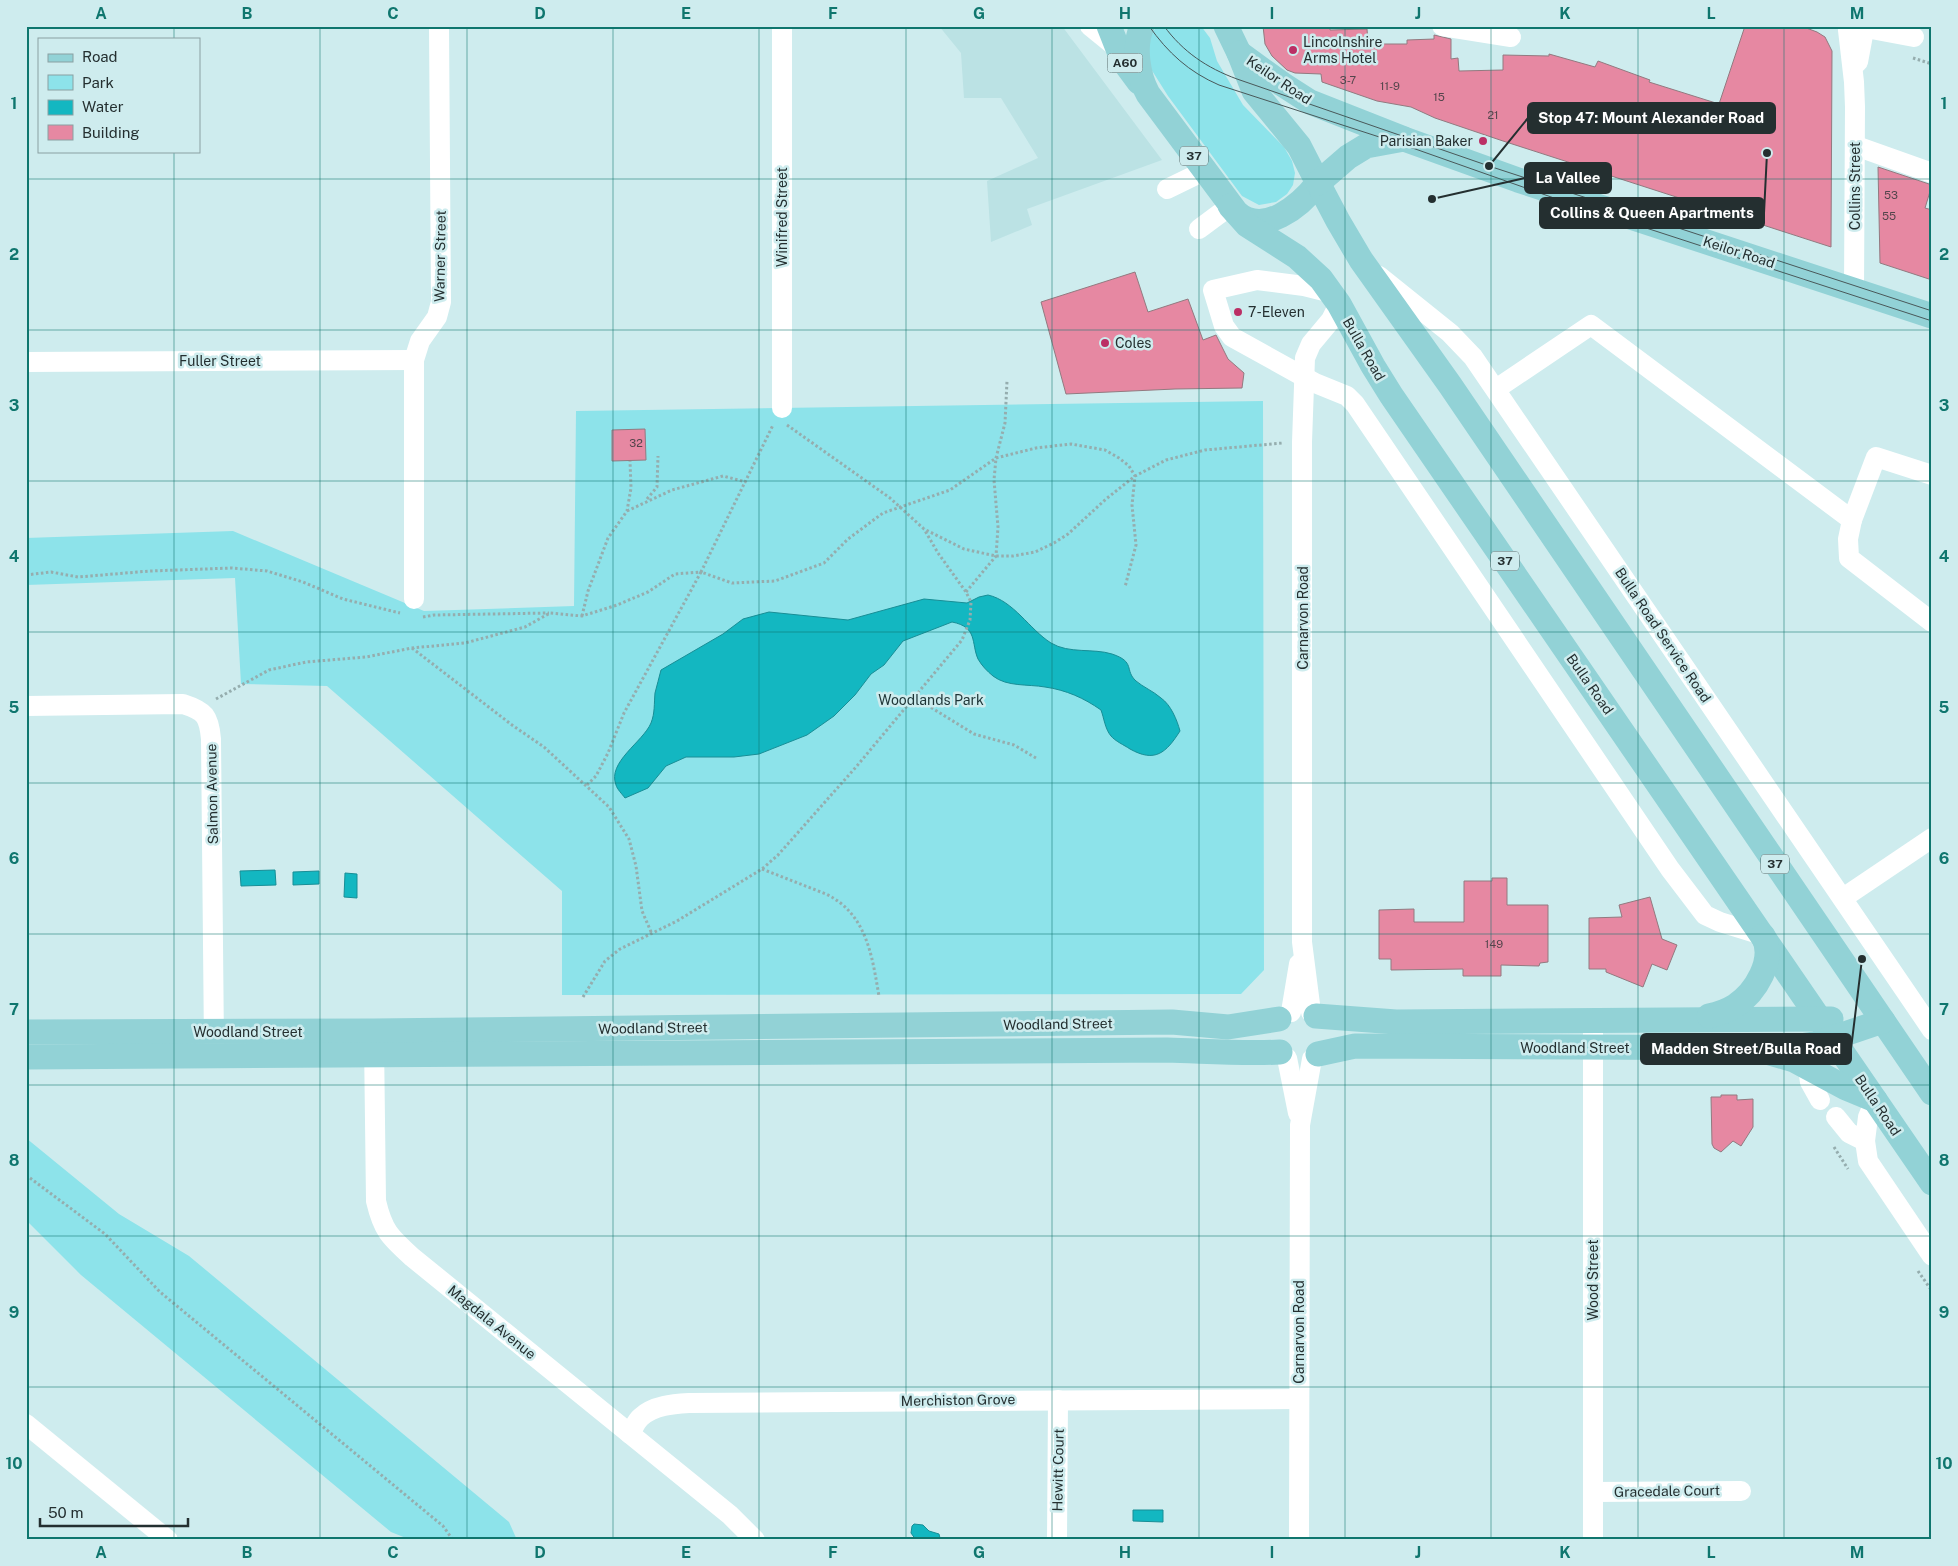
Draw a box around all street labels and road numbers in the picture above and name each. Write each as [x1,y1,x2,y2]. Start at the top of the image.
street label: Keilor Road [1244,53,1314,107]
road number: A60 [1108,54,1142,72]
street label: Collins Street [1847,142,1863,230]
road number: 37 [1180,146,1208,166]
street label: Winifred Street [774,167,790,267]
street label: Warner Street [431,210,449,302]
street label: Keilor Road [1701,233,1777,271]
street label: Bulla Road [1340,315,1388,383]
street label: Fuller Street [179,353,261,369]
road number: 37 [1491,552,1519,570]
street label: Bulla Road Service Road [1612,565,1714,705]
street label: Carnarvon Road [1295,566,1311,670]
street label: Bulla Road [1563,651,1617,717]
street label: Salmon Avenue [203,743,221,845]
road number: 37 [1761,854,1789,874]
street label: Woodland Street [1003,1015,1113,1033]
street label: Woodland Street [598,1019,708,1037]
street label: Woodland Street [193,1024,303,1040]
street label: Woodland Street [1520,1040,1630,1056]
street label: Bulla Road [1852,1071,1904,1139]
street label: Wood Street [1585,1239,1601,1321]
street label: Carnarvon Road [1291,1280,1307,1384]
street label: Magdala Avenue [445,1282,539,1362]
street label: Merchiston Grove [901,1391,1015,1409]
street label: Hewitt Court [1049,1428,1067,1512]
street label: Gracedale Court [1614,1482,1720,1500]

